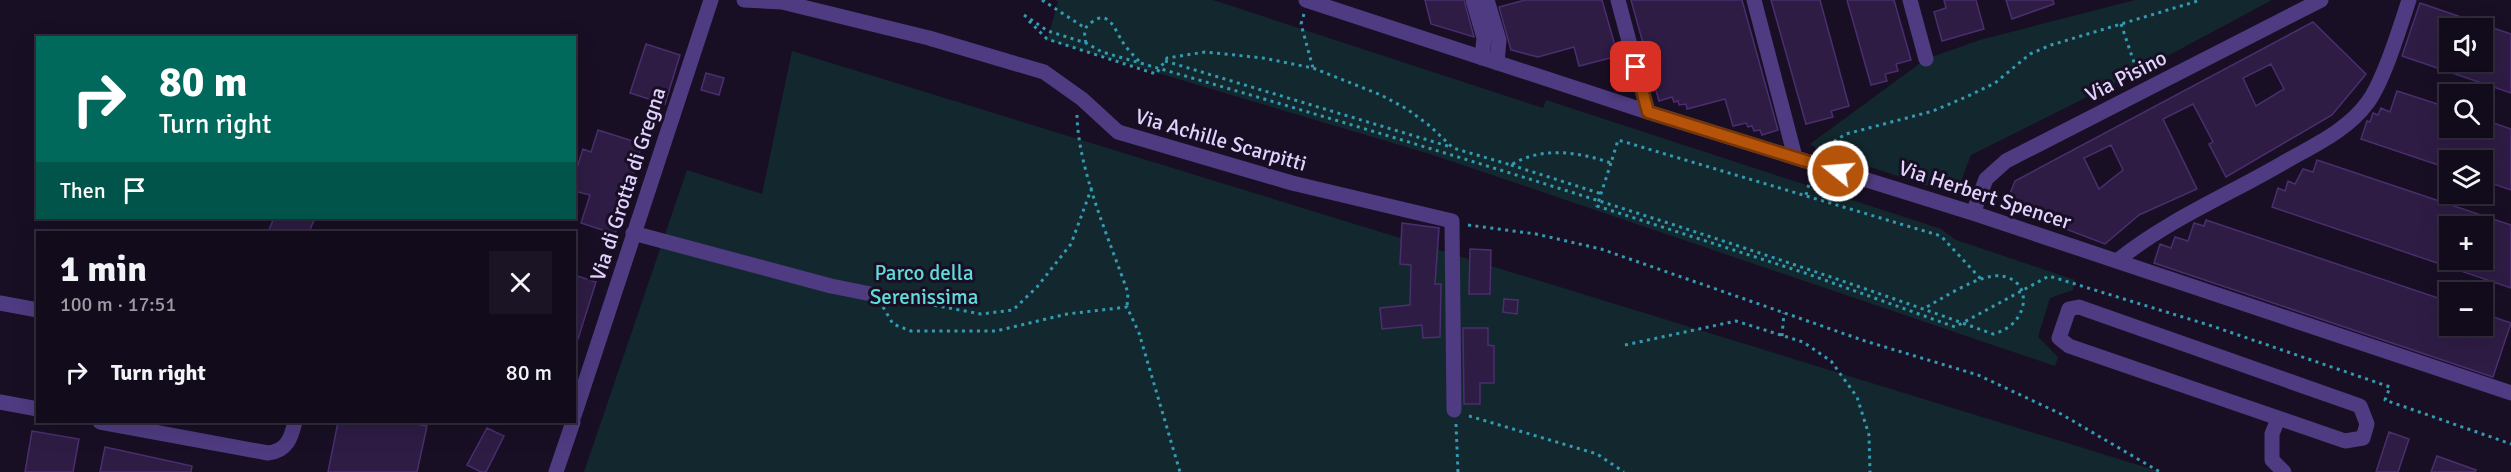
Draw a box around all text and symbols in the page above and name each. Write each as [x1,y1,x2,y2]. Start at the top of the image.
map controls [2439,18,2493,336]
button: sound [2439,18,2493,72]
pin [1610,41,1661,92]
street label: Via Pisino [2081,44,2171,108]
icon: arrive [1619,50,1652,83]
text: 80 m [159,57,248,108]
icon: right [60,60,138,138]
street label: Via di Grotta di Gregna [584,84,672,284]
button: search [2439,84,2493,138]
street label: Via Achille Scarpitti [1132,103,1310,177]
text: Turn right [159,108,272,141]
position arrow [1806,139,1870,203]
button: layers [2439,150,2493,204]
street label: Via Herbert Spencer [1895,155,2075,235]
icon: arrive [118,174,151,207]
text: Then [60,177,106,204]
button: + [2439,216,2493,270]
text: 1 min [60,247,147,292]
button: close [489,251,552,314]
park label: Parco della Serenissima [870,260,978,310]
button: − [2439,282,2493,336]
text: 100 m · 17:51 [60,292,176,317]
icon: right [60,356,93,389]
text: Turn right [111,359,206,386]
text: 80 m [506,359,552,386]

